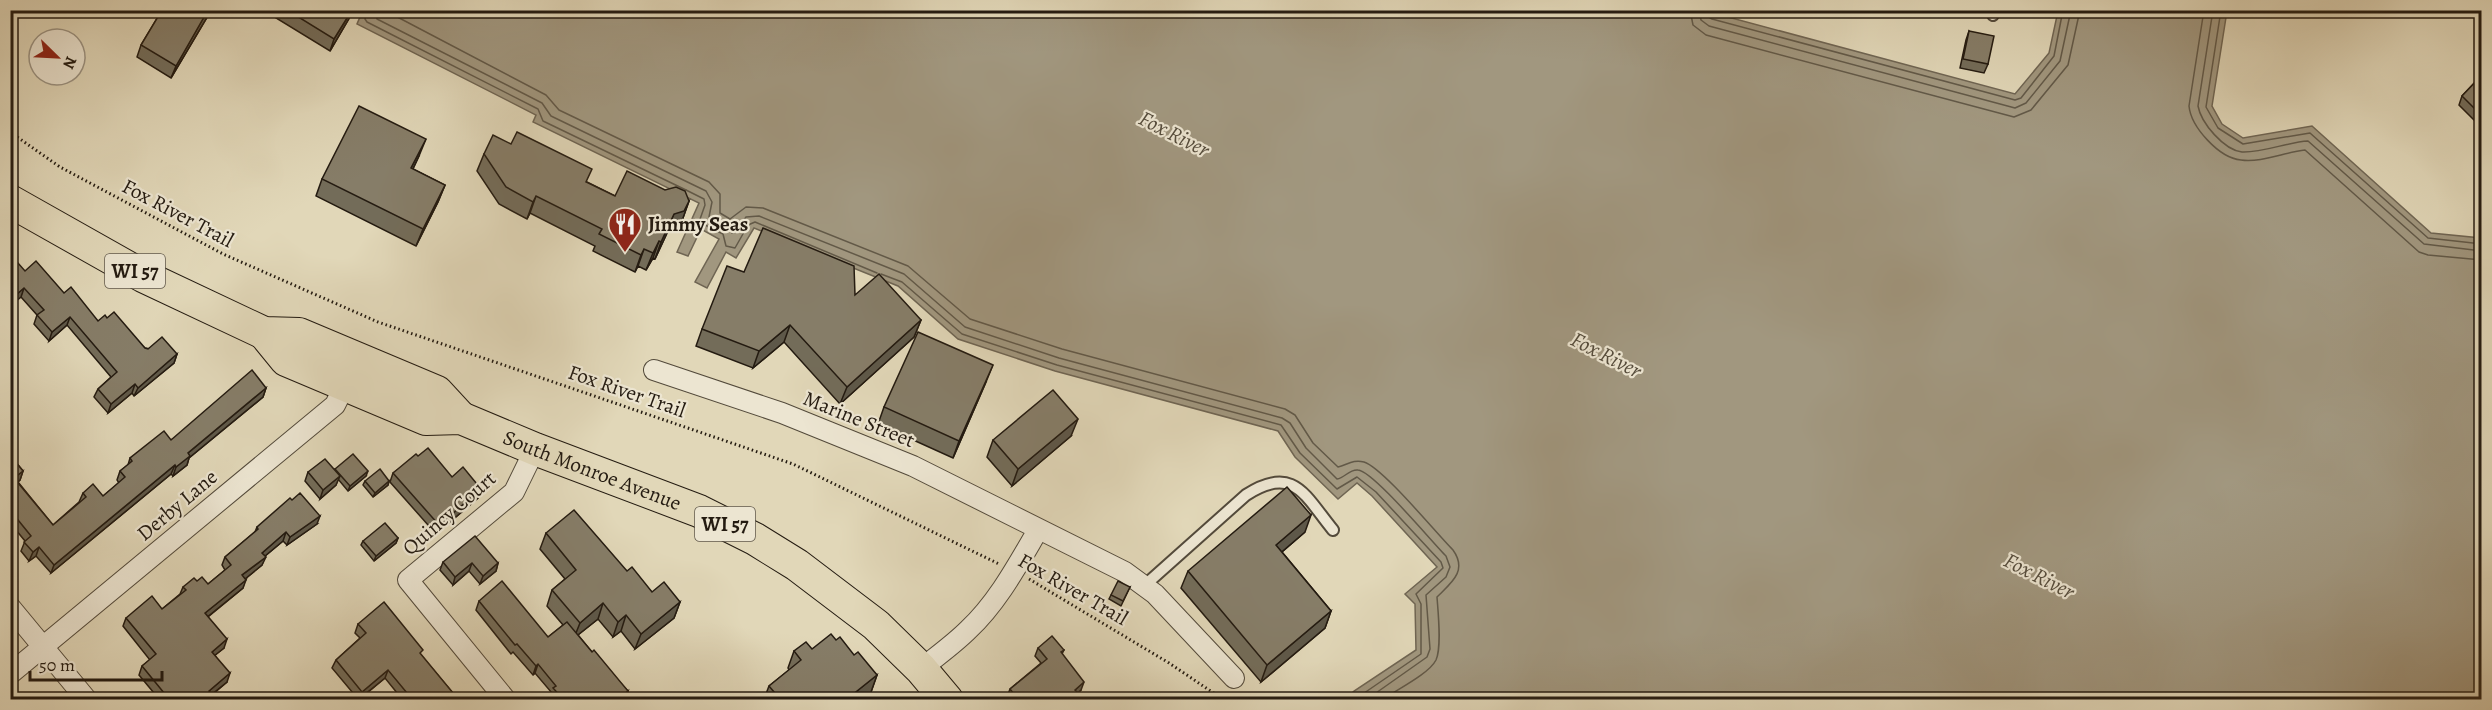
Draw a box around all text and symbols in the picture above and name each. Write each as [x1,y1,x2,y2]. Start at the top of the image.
north arrow [27,27,87,87]
text: N [57,53,82,73]
water label: Fox River [1133,103,1216,165]
street label: Fox River Trail [117,172,239,254]
restaurant icon: Jimmy Seas [607,206,643,253]
place label: Jimmy Seas [648,210,748,238]
road number: WI 57 [105,254,165,288]
water label: Fox River [1565,324,1648,386]
street label: Fox River Trail [564,358,690,424]
street label: Marine Street [799,384,919,454]
street label: South Monroe Avenue [499,423,685,517]
street label: Derby Lane [131,463,223,547]
street label: Quincy Court [396,465,502,561]
road number: WI 57 [695,507,755,541]
water label: Fox River [1998,545,2081,607]
street label: Fox River Trail [1013,546,1133,632]
scale bar [30,644,162,682]
text: 50 m [39,653,75,677]

